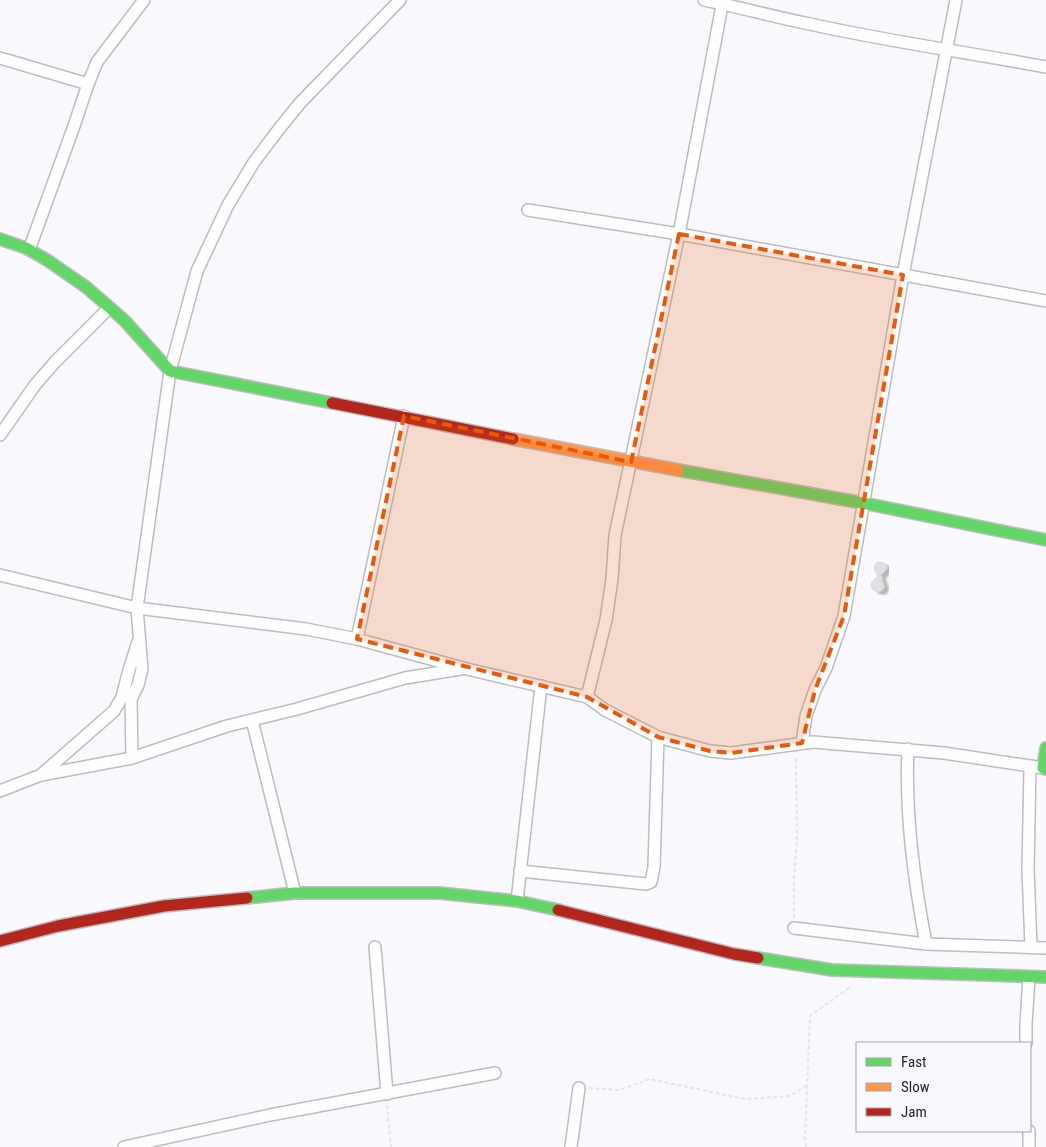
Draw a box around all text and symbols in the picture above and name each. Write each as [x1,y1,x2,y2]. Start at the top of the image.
legend [856,1042,1031,1132]
text: Fast [901,1053,926,1071]
text: Slow [901,1078,930,1096]
text: Jam [901,1103,927,1121]

